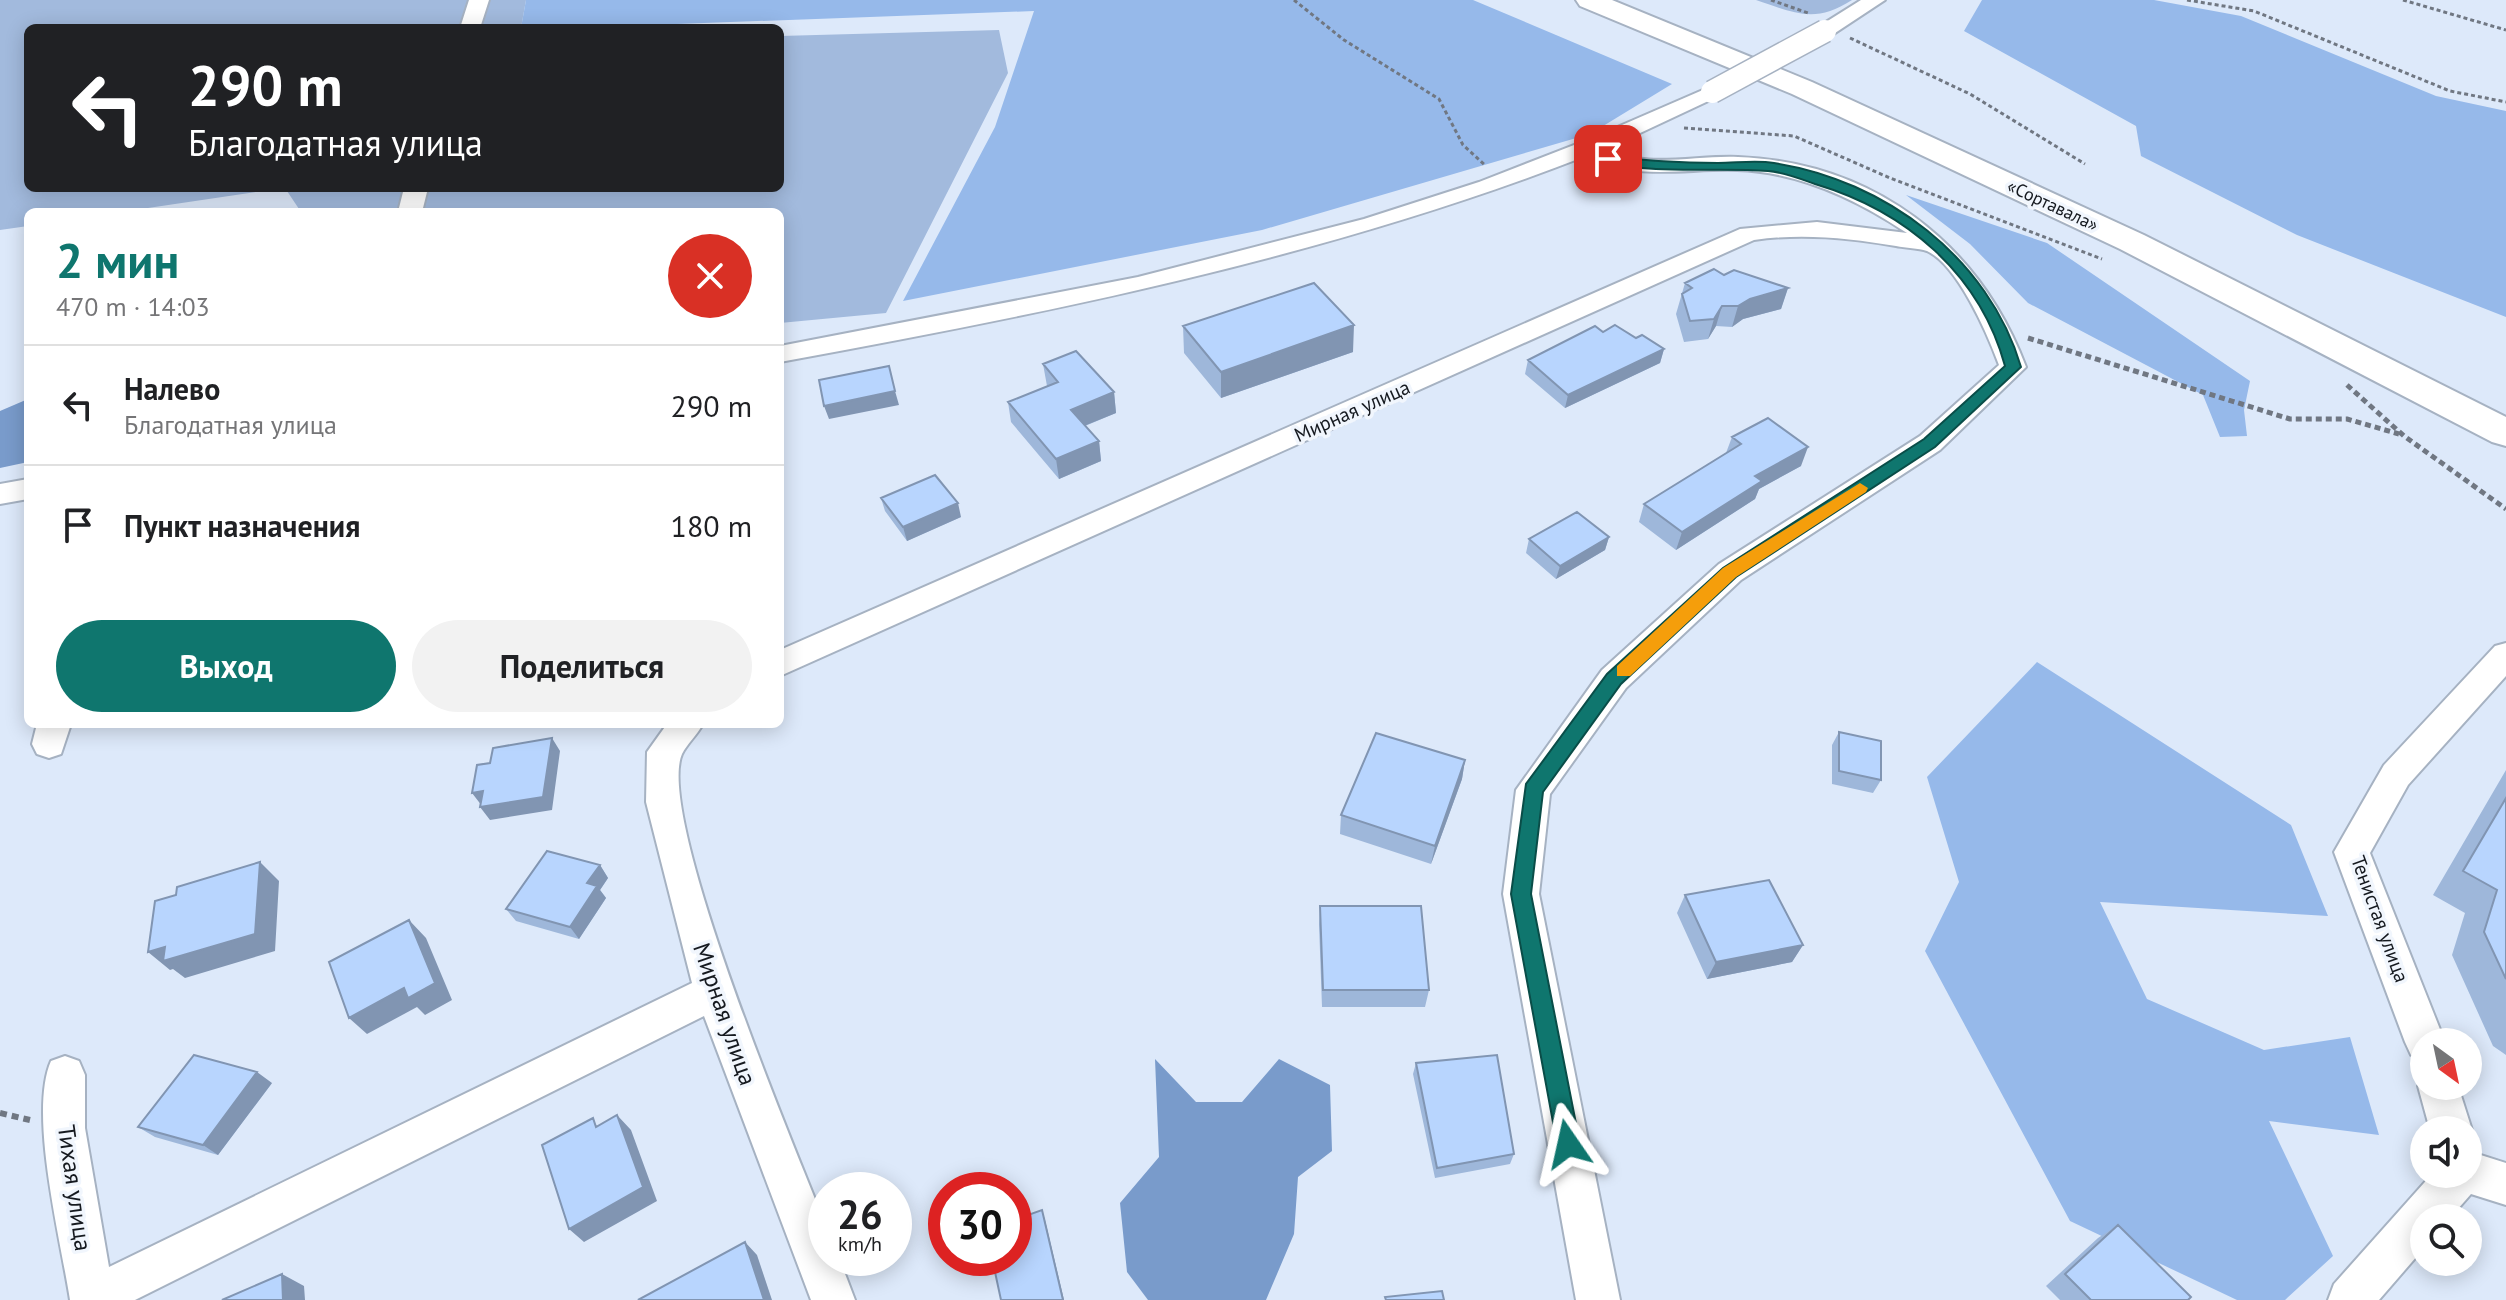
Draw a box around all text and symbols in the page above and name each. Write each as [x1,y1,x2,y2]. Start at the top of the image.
text: 290 m [188,49,343,121]
icon: left [56,56,160,160]
text: Благодатная улица [188,119,483,166]
pin [1574,125,1642,193]
icon: arrive [1586,137,1630,181]
street label: «Сортавала» [2004,174,2102,236]
text: 2 мин [56,229,179,291]
button: close [668,234,752,318]
text: 470 m · 14:03 [56,290,210,323]
text: Налево [124,369,220,408]
street label: Мирная улица [1290,374,1414,448]
icon: left [56,383,100,427]
text: 290 m [671,386,752,425]
text: Благодатная улица [124,408,337,441]
icon: arrive [56,503,100,547]
text: Пункт назначения [124,506,360,545]
text: 180 m [671,506,752,545]
button: Выход [56,620,396,712]
button: Поделиться [412,620,752,712]
street label: Тенистая улица [2345,852,2415,986]
street label: Мирная улица [686,939,764,1089]
north arrow [2410,1028,2482,1100]
map controls [2410,1028,2482,1276]
position arrow [1526,1102,1610,1186]
button: sound [2410,1116,2482,1188]
street label: Тихая улица [51,1123,99,1253]
speed limit sign: 30 [928,1172,1032,1276]
text: 26 [837,1188,883,1240]
button: search [2410,1204,2482,1276]
text: km/h [838,1231,882,1257]

